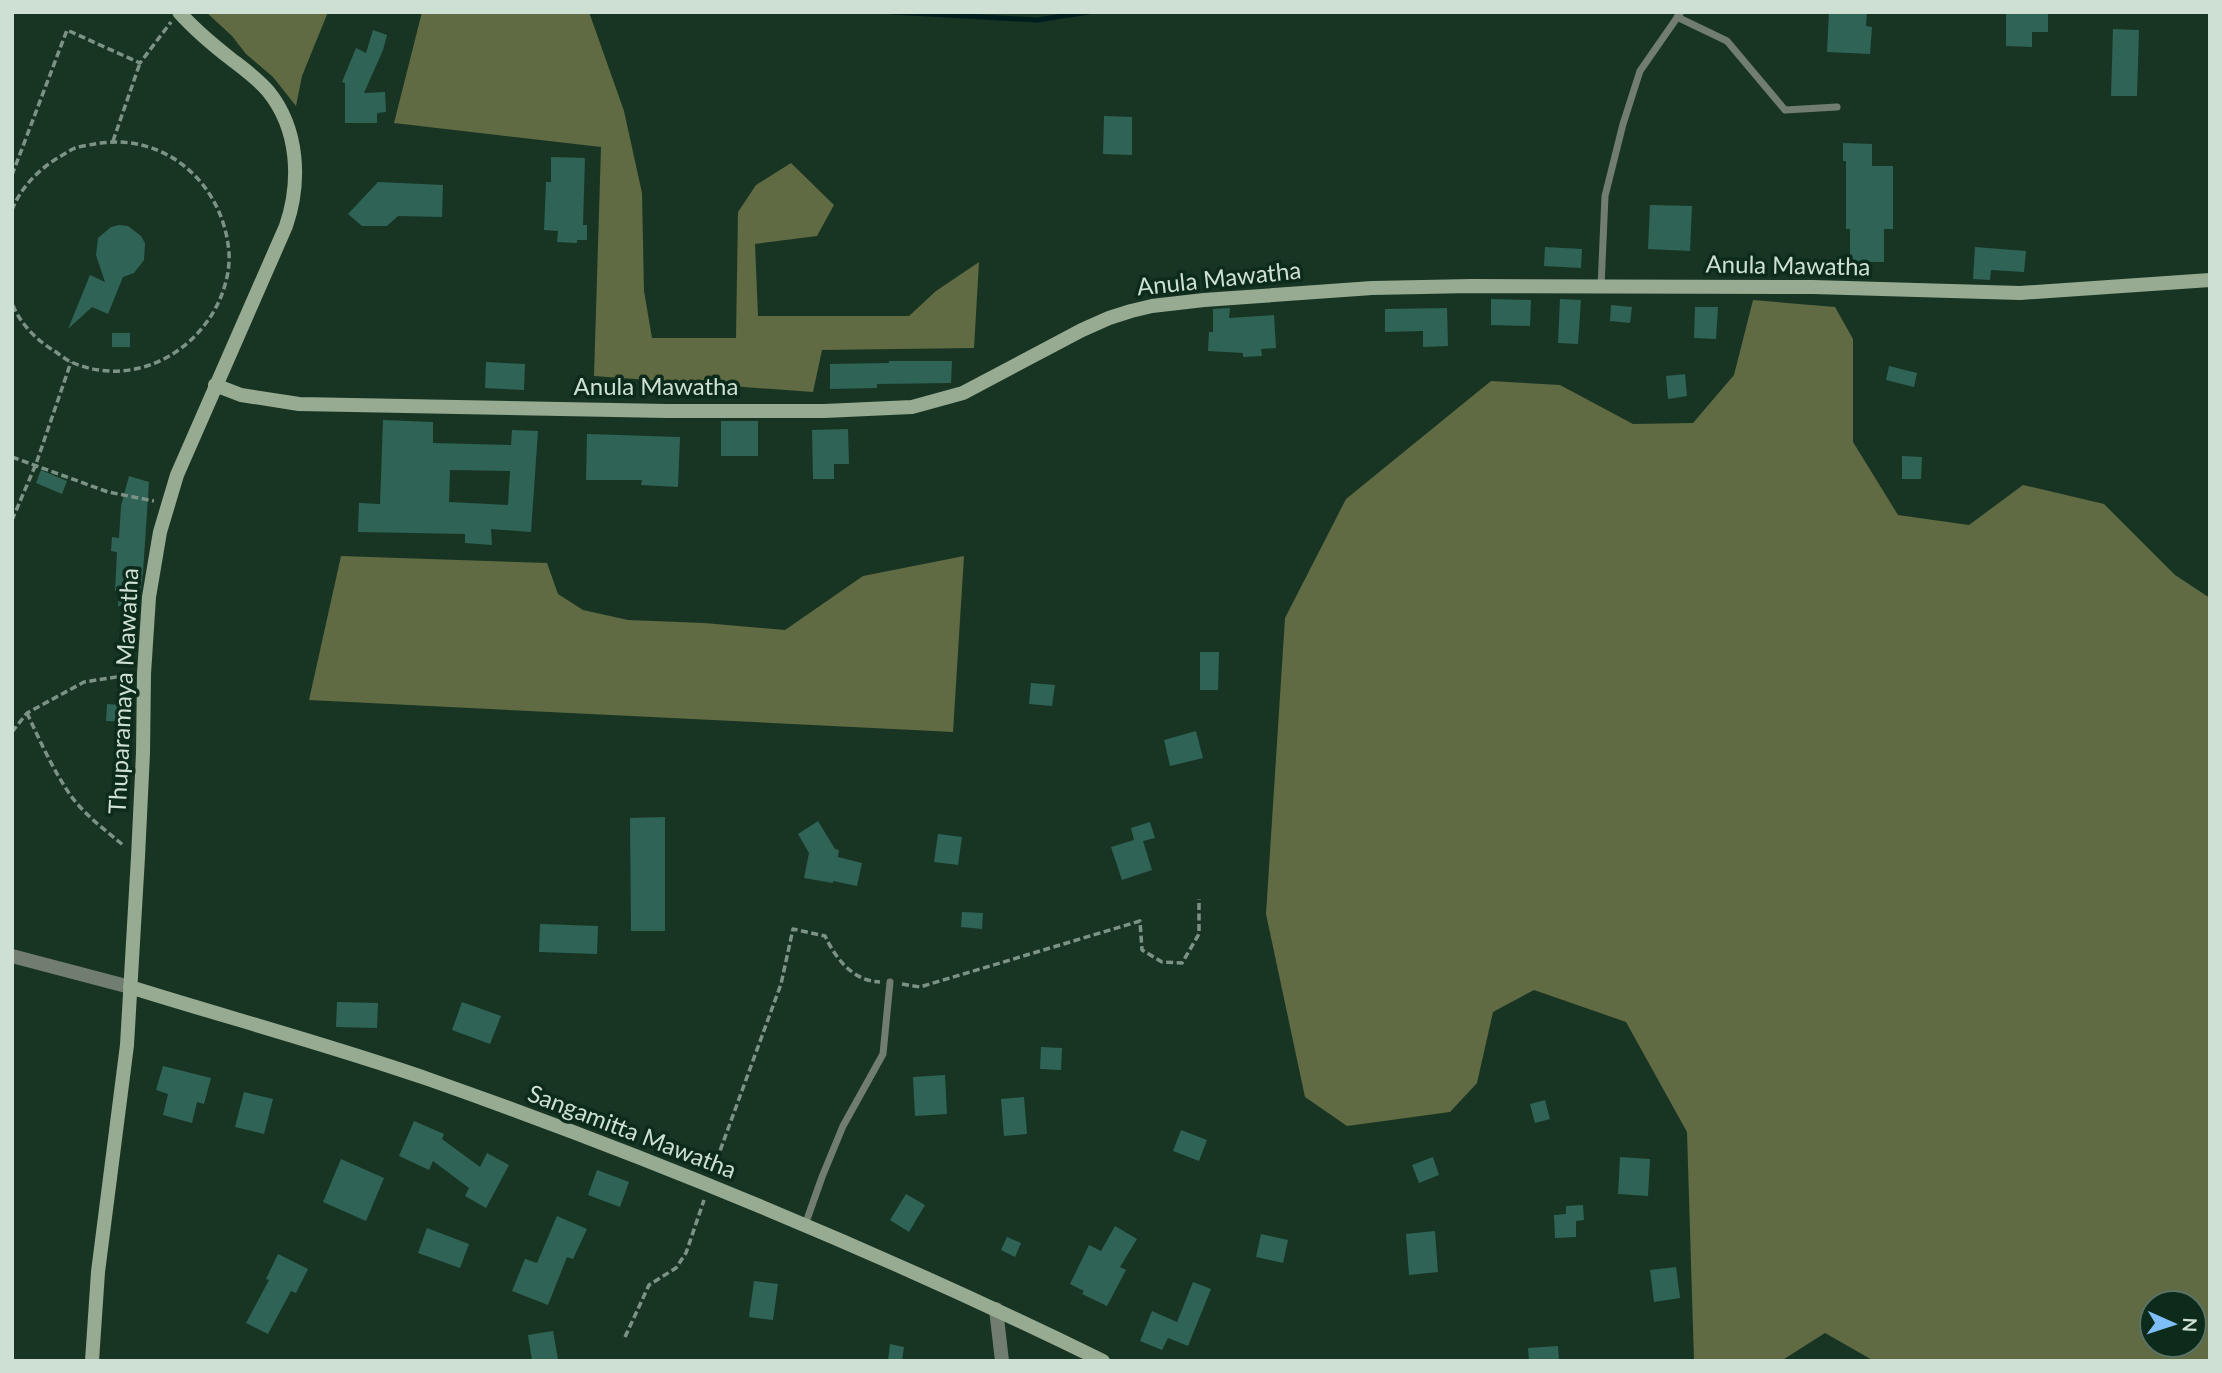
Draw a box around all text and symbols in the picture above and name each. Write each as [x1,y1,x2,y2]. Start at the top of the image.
street label: Anula Mawatha [1705,249,1871,280]
street label: Anula Mawatha [1135,254,1302,301]
street label: Anula Mawatha [574,371,738,400]
street label: Thuparamaya Mawatha [102,567,143,815]
street label: Sangamitta Mawatha [524,1078,741,1184]
north arrow [2138,1289,2208,1359]
text: N [2179,1317,2202,1333]

